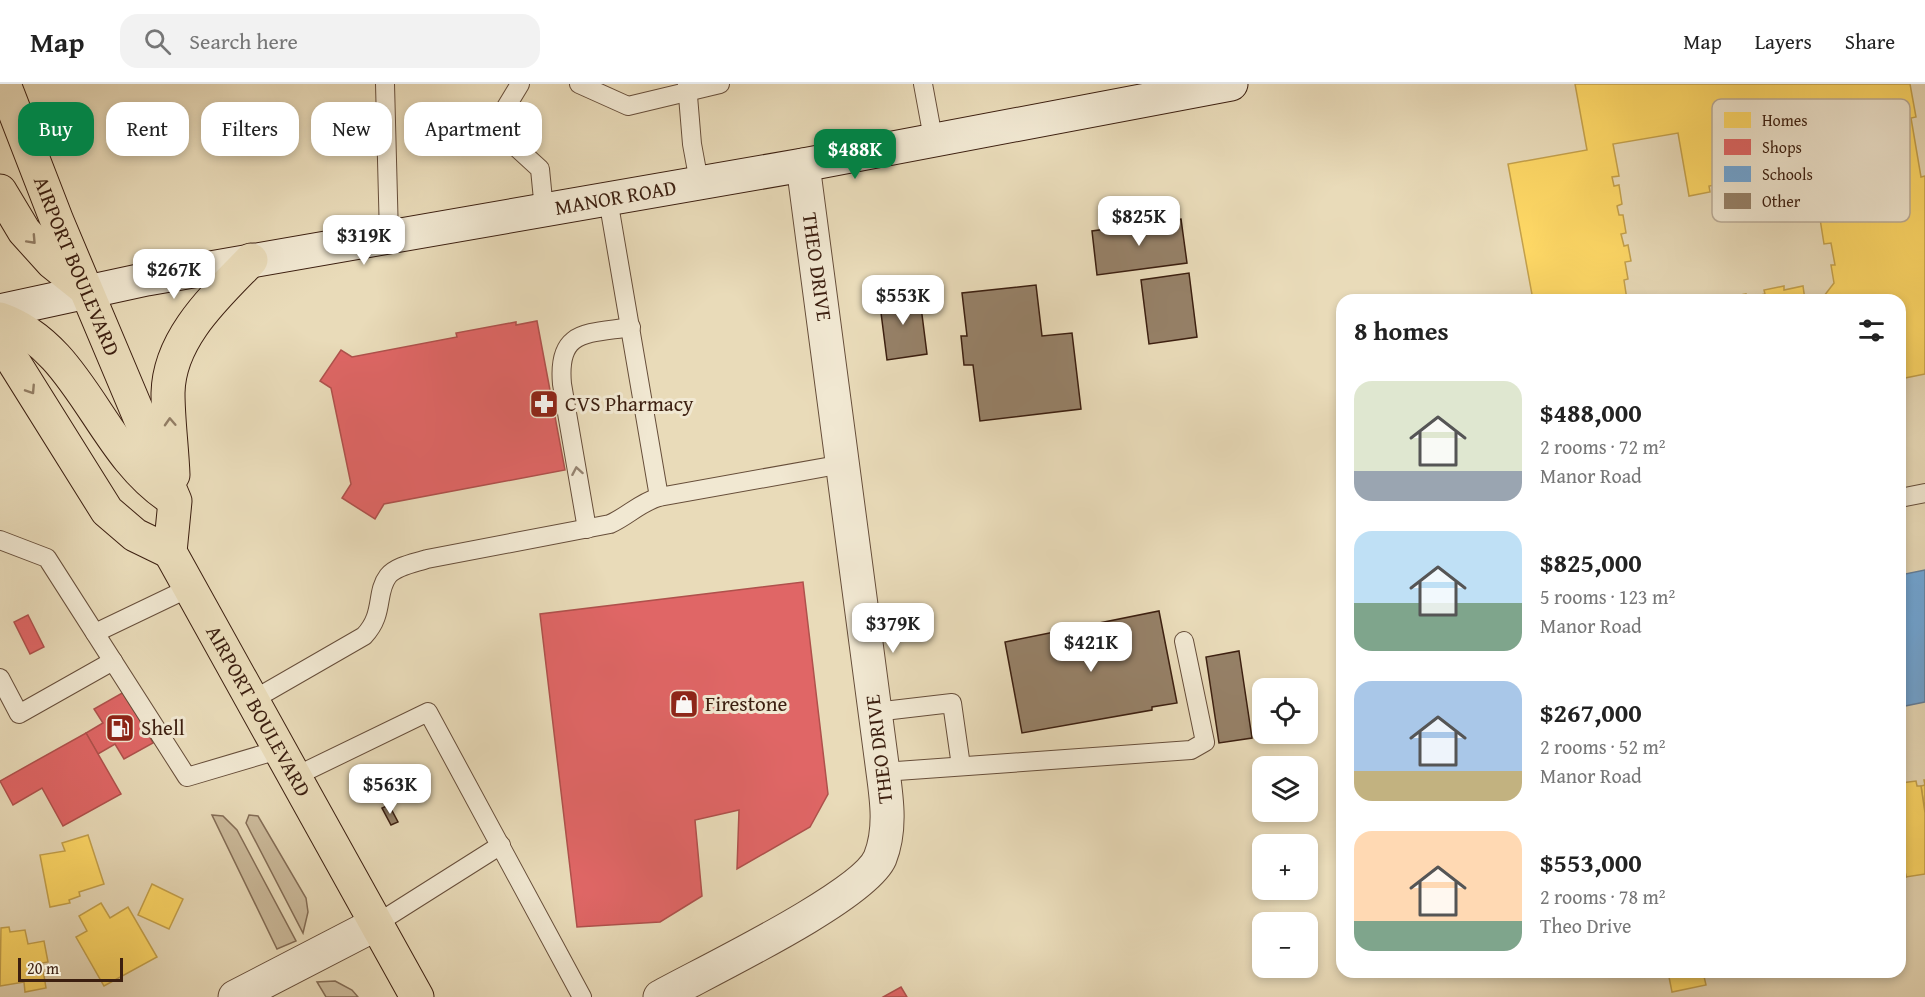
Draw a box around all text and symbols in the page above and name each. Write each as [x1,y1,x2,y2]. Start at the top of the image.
search box [120,14,540,68]
text: Map [30,21,84,62]
icon: search [141,25,174,58]
text: Search here [189,25,298,57]
text: Map [1683,26,1722,57]
text: Layers [1755,26,1812,57]
text: Share [1845,26,1895,57]
legend [1712,99,1910,222]
chip: Buy [18,102,94,156]
chip: Rent [106,102,189,156]
chip: Filters [201,102,299,156]
chip: New [311,102,392,156]
chip: Apartment [404,102,542,156]
text: Homes [1762,108,1808,132]
pin: $488K [813,129,897,180]
text: $488K [828,134,882,163]
text: Shops [1762,135,1802,159]
text: Schools [1762,162,1813,186]
street label: AIRPORT BOULEVARD [26,171,128,361]
street label: MANOR ROAD [552,171,679,223]
text: Other [1762,189,1801,213]
pin: $825K [1097,196,1181,247]
text: $825K [1112,201,1166,230]
street label: THEO DRIVE [795,211,841,324]
pin: $319K [322,215,406,266]
text: $319K [337,220,391,249]
one-way arrow [24,232,35,243]
pin: $267K [132,249,216,300]
text: $267K [147,254,201,283]
pin: $553K [861,275,945,326]
text: $553K [876,280,930,309]
text: 8 homes [1354,311,1449,350]
icon: filters [1855,314,1888,347]
one-way arrow [24,383,35,394]
pharmacy icon: CVS Pharmacy [528,388,560,420]
place label: CVS Pharmacy [565,388,694,419]
text: $488,000 [1540,393,1642,432]
icon: home [1402,405,1474,477]
one-way arrow [164,417,177,426]
text: 2 rooms · 72 m² [1540,432,1666,461]
text: Manor Road [1540,461,1642,490]
one-way arrow [571,467,584,477]
text: $825,000 [1540,543,1642,582]
icon: home [1402,555,1474,627]
text: 5 rooms · 123 m² [1540,582,1675,611]
pin: $379K [851,603,935,654]
text: $379K [866,608,920,637]
text: Manor Road [1540,611,1642,640]
street label: AIRPORT BOULEVARD [199,619,319,802]
pin: $421K [1049,622,1133,673]
text: $421K [1064,627,1118,656]
map controls [1252,678,1318,978]
button: locate [1252,678,1318,744]
shop icon: Firestone [668,688,700,720]
place label: Firestone [705,688,788,719]
street label: THEO DRIVE [856,693,901,805]
text: $267,000 [1540,693,1642,732]
icon: home [1402,705,1474,777]
fuel station icon: Shell [104,712,136,744]
place label: Shell [141,712,185,743]
text: 2 rooms · 52 m² [1540,732,1666,761]
button: layers [1252,756,1318,822]
text: Manor Road [1540,761,1642,790]
pin: $563K [348,764,432,815]
text: $563K [363,769,417,798]
button: + [1252,834,1318,900]
text: $553,000 [1540,843,1642,882]
icon: home [1402,855,1474,927]
text: 2 rooms · 78 m² [1540,882,1666,911]
text: Theo Drive [1540,911,1631,940]
button: − [1252,912,1318,978]
scale bar [18,955,123,982]
text: 20 m [27,956,59,980]

